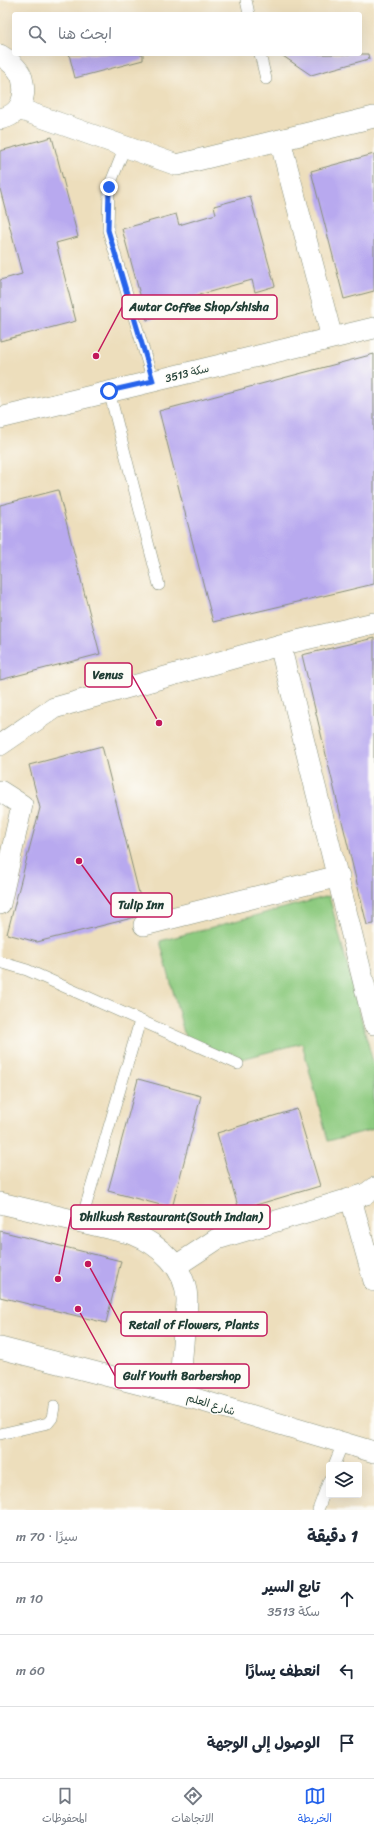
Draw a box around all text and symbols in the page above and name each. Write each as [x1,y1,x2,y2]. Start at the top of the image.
search box [12,12,362,56]
text: ابحث هنا [58,21,112,47]
icon: search [26,23,48,45]
route end [100,178,118,196]
callout: Awtar Coffee Shop/shisha [122,295,277,319]
text: Awtar Coffee Shop/shisha [128,296,270,318]
street label: سكة 3513 [163,359,211,388]
route start [100,382,118,400]
callout: Venus [85,663,132,687]
text: Venus [93,664,124,686]
callout: Tulip Inn [111,893,172,917]
text: Tulip Inn [118,894,165,916]
callout: Dhilkush Restaurant(South Indian) [71,1205,270,1229]
text: Dhilkush Restaurant(South Indian) [80,1206,263,1228]
callout: Retail of Flowers, Plants [121,1312,267,1336]
text: Retail of Flowers, Plants [128,1314,259,1336]
callout: Gulf Youth Barbershop [115,1364,249,1388]
text: Gulf Youth Barbershop [122,1365,242,1387]
street label: شارع العلم [184,1388,238,1421]
map controls [326,1462,362,1498]
button: layers [326,1462,362,1498]
text: 1 دقيقة [307,1521,358,1551]
text: سيرًا · 70 m [16,1525,78,1548]
text: تابع السير [263,1574,320,1600]
text: 10 m [16,1587,43,1610]
icon: ahead [336,1588,358,1610]
text: سكة 3513 [267,1600,320,1623]
text: انعطف يسارًا [245,1658,320,1684]
text: 60 m [16,1659,45,1682]
icon: left [336,1660,358,1682]
text: الوصول إلى الوجهة [207,1730,320,1756]
icon: arrive [336,1732,358,1754]
tab: المحفوظات [42,1785,87,1828]
tab: الاتجاهات [171,1785,214,1828]
tab: الخريطة [298,1785,332,1828]

